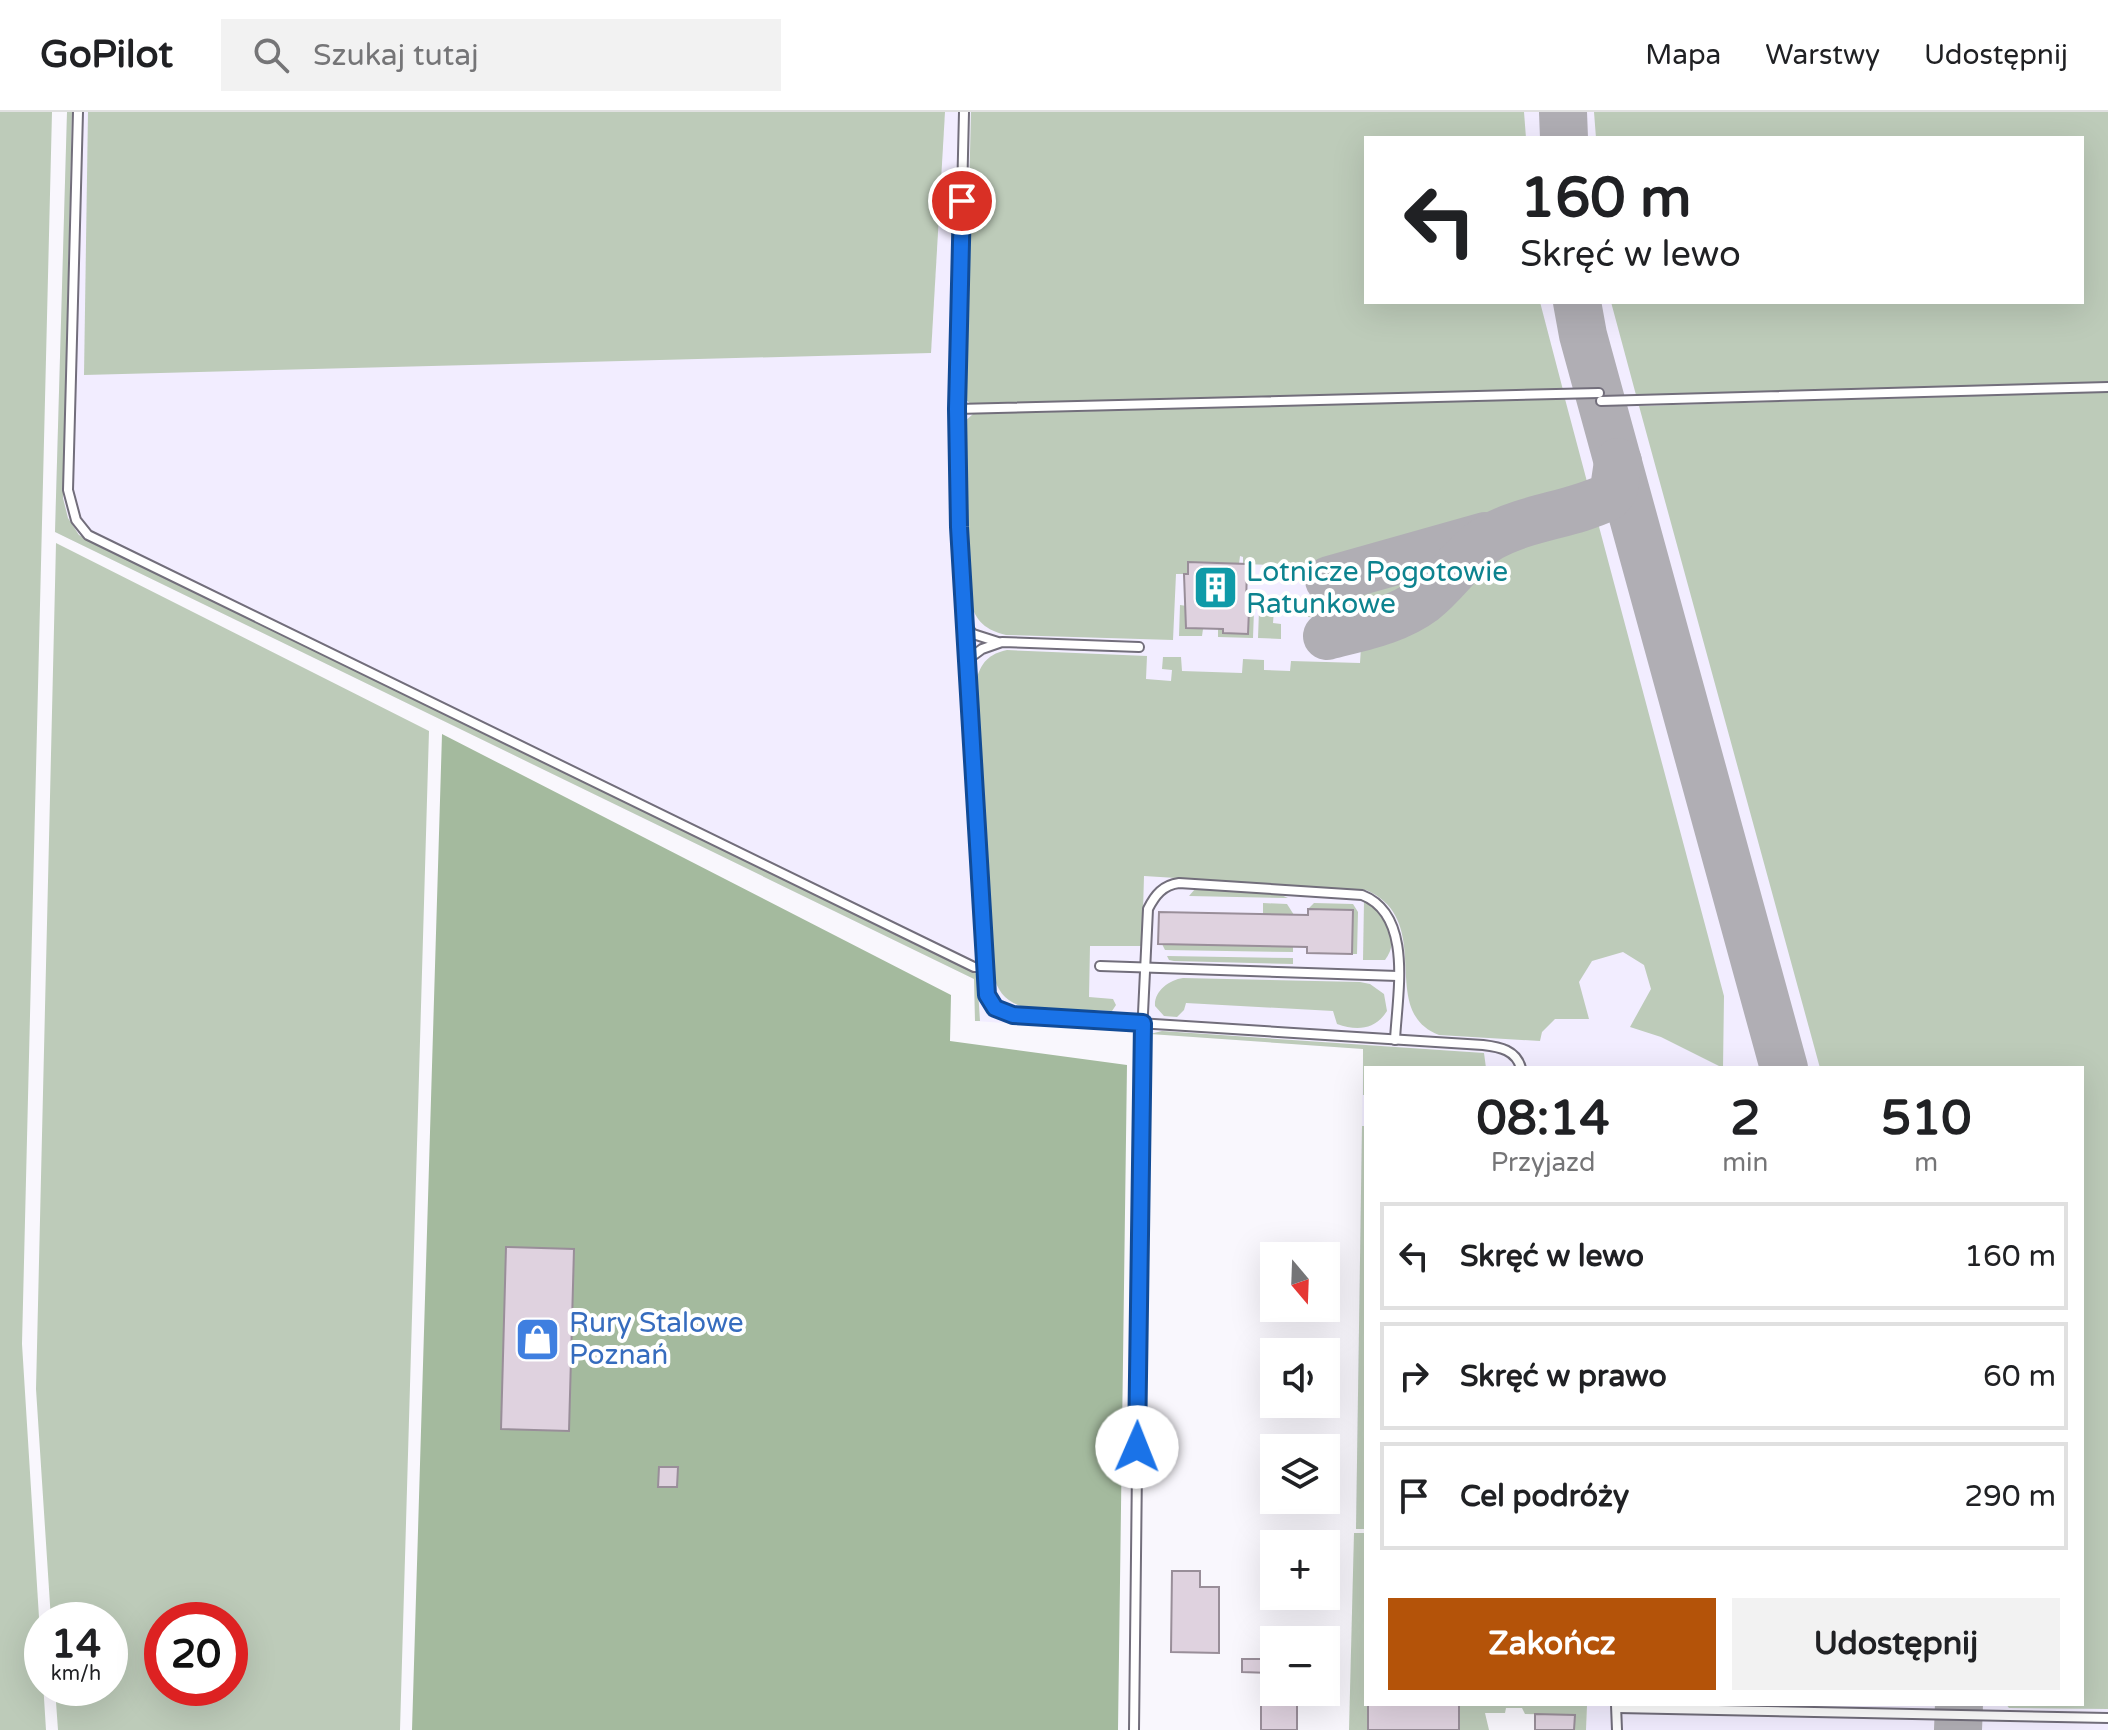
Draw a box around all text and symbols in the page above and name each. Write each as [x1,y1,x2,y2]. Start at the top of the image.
search box [221,19,781,91]
text: GoPilot [40,32,173,78]
icon: search [249,33,293,77]
text: Szukaj tutaj [313,37,479,74]
text: Mapa [1645,38,1721,72]
text: Warstwy [1765,38,1880,72]
text: Udostępnij [1924,38,2068,72]
text: 160 m [1520,165,1691,232]
pin [928,167,996,235]
icon: left [1388,168,1492,272]
icon: arrive [940,179,984,223]
text: Skręć w lewo [1520,233,1741,276]
place label: Lotnicze Pogotowie Ratunkowe [1246,555,1508,621]
building icon: Lotnicze Pogotowie Ratunkowe [1191,564,1239,612]
text: 08:14 [1477,1090,1610,1148]
text: 2 [1730,1090,1760,1148]
text: 510 [1881,1090,1971,1148]
text: Przyjazd [1491,1147,1595,1178]
text: min [1722,1147,1768,1178]
text: m [1914,1147,1938,1178]
icon: left [1392,1234,1436,1278]
text: Skręć w lewo [1460,1238,1644,1275]
text: 160 m [1964,1238,2056,1275]
north arrow [1260,1242,1340,1322]
map controls [1260,1242,1340,1706]
place label: Rury Stalowe Poznań [569,1306,744,1372]
shop icon: Rury Stalowe Poznań [514,1315,562,1363]
button: sound [1260,1338,1340,1418]
icon: right [1392,1354,1436,1398]
text: Skręć w prawo [1460,1358,1667,1395]
text: 60 m [1983,1358,2056,1395]
position arrow [1095,1405,1179,1489]
button: layers [1260,1434,1340,1514]
icon: arrive [1392,1474,1436,1518]
text: Cel podróży [1460,1478,1629,1515]
text: 290 m [1964,1478,2056,1515]
button: + [1260,1530,1340,1610]
button: Zakończ [1388,1598,1716,1690]
button: Udostępnij [1732,1598,2060,1690]
speed limit sign: 20 [144,1602,248,1706]
text: 14 [51,1620,101,1668]
button: − [1260,1626,1340,1706]
text: km/h [51,1662,101,1686]

